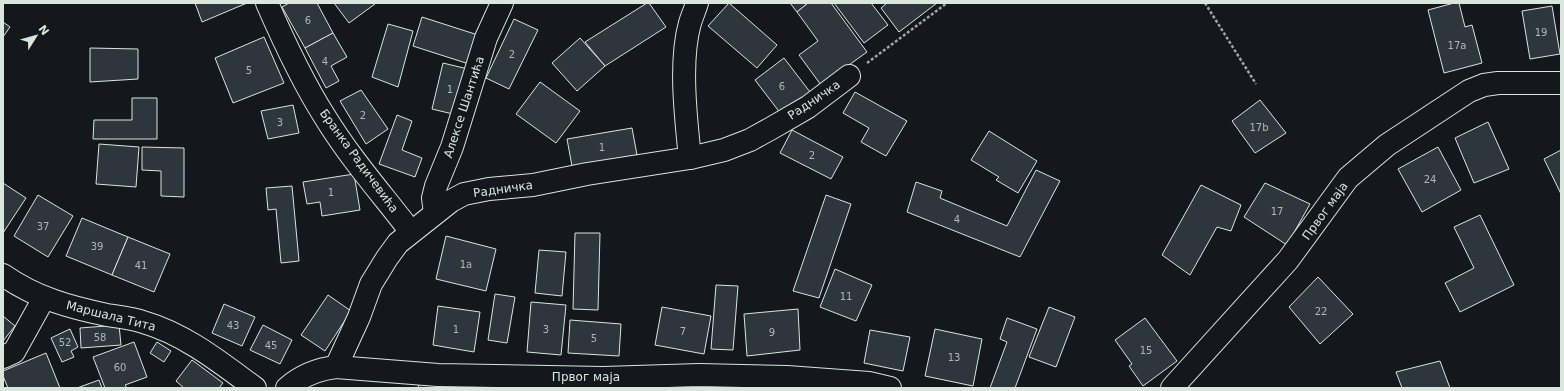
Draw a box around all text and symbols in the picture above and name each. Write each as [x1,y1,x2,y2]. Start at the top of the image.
house number: 6 [305,15,311,26]
north arrow [16,16,56,56]
text: N [36,23,52,38]
house number: 19 [1535,27,1547,38]
house number: 17a [1448,40,1466,51]
house number: 2 [509,49,515,60]
street label: Алексе Шантића [441,54,487,160]
house number: 4 [322,56,328,67]
house number: 5 [246,65,252,76]
street label: Радничка [785,77,843,123]
house number: 6 [779,81,785,92]
house number: 1 [447,84,453,95]
street label: Бранка Радичевића [317,106,401,216]
house number: 2 [360,110,366,121]
house number: 3 [277,117,283,128]
house number: 17b [1249,122,1269,133]
house number: 1 [599,142,605,153]
house number: 2 [809,150,815,161]
house number: 24 [1424,174,1436,185]
street label: Радничка [472,178,534,200]
street label: Првог маја [1299,179,1351,243]
house number: 1 [328,187,334,198]
house number: 17 [1271,206,1283,217]
house number: 4 [954,214,960,225]
house number: 37 [37,221,49,232]
house number: 39 [91,241,103,252]
house number: 1a [460,259,472,270]
house number: 41 [135,260,147,271]
house number: 11 [840,291,852,302]
street label: Маршала Тита [65,298,157,334]
house number: 22 [1315,306,1327,317]
house number: 43 [227,320,239,331]
house number: 1 [453,324,459,335]
house number: 3 [543,324,549,335]
house number: 7 [680,326,686,337]
house number: 9 [769,327,775,338]
house number: 58 [94,332,106,343]
house number: 5 [591,333,597,344]
house number: 52 [59,337,71,348]
house number: 45 [265,340,277,351]
house number: 15 [1140,345,1152,356]
house number: 13 [948,352,960,363]
house number: 60 [114,362,126,373]
street label: Првог маја [552,370,620,384]

